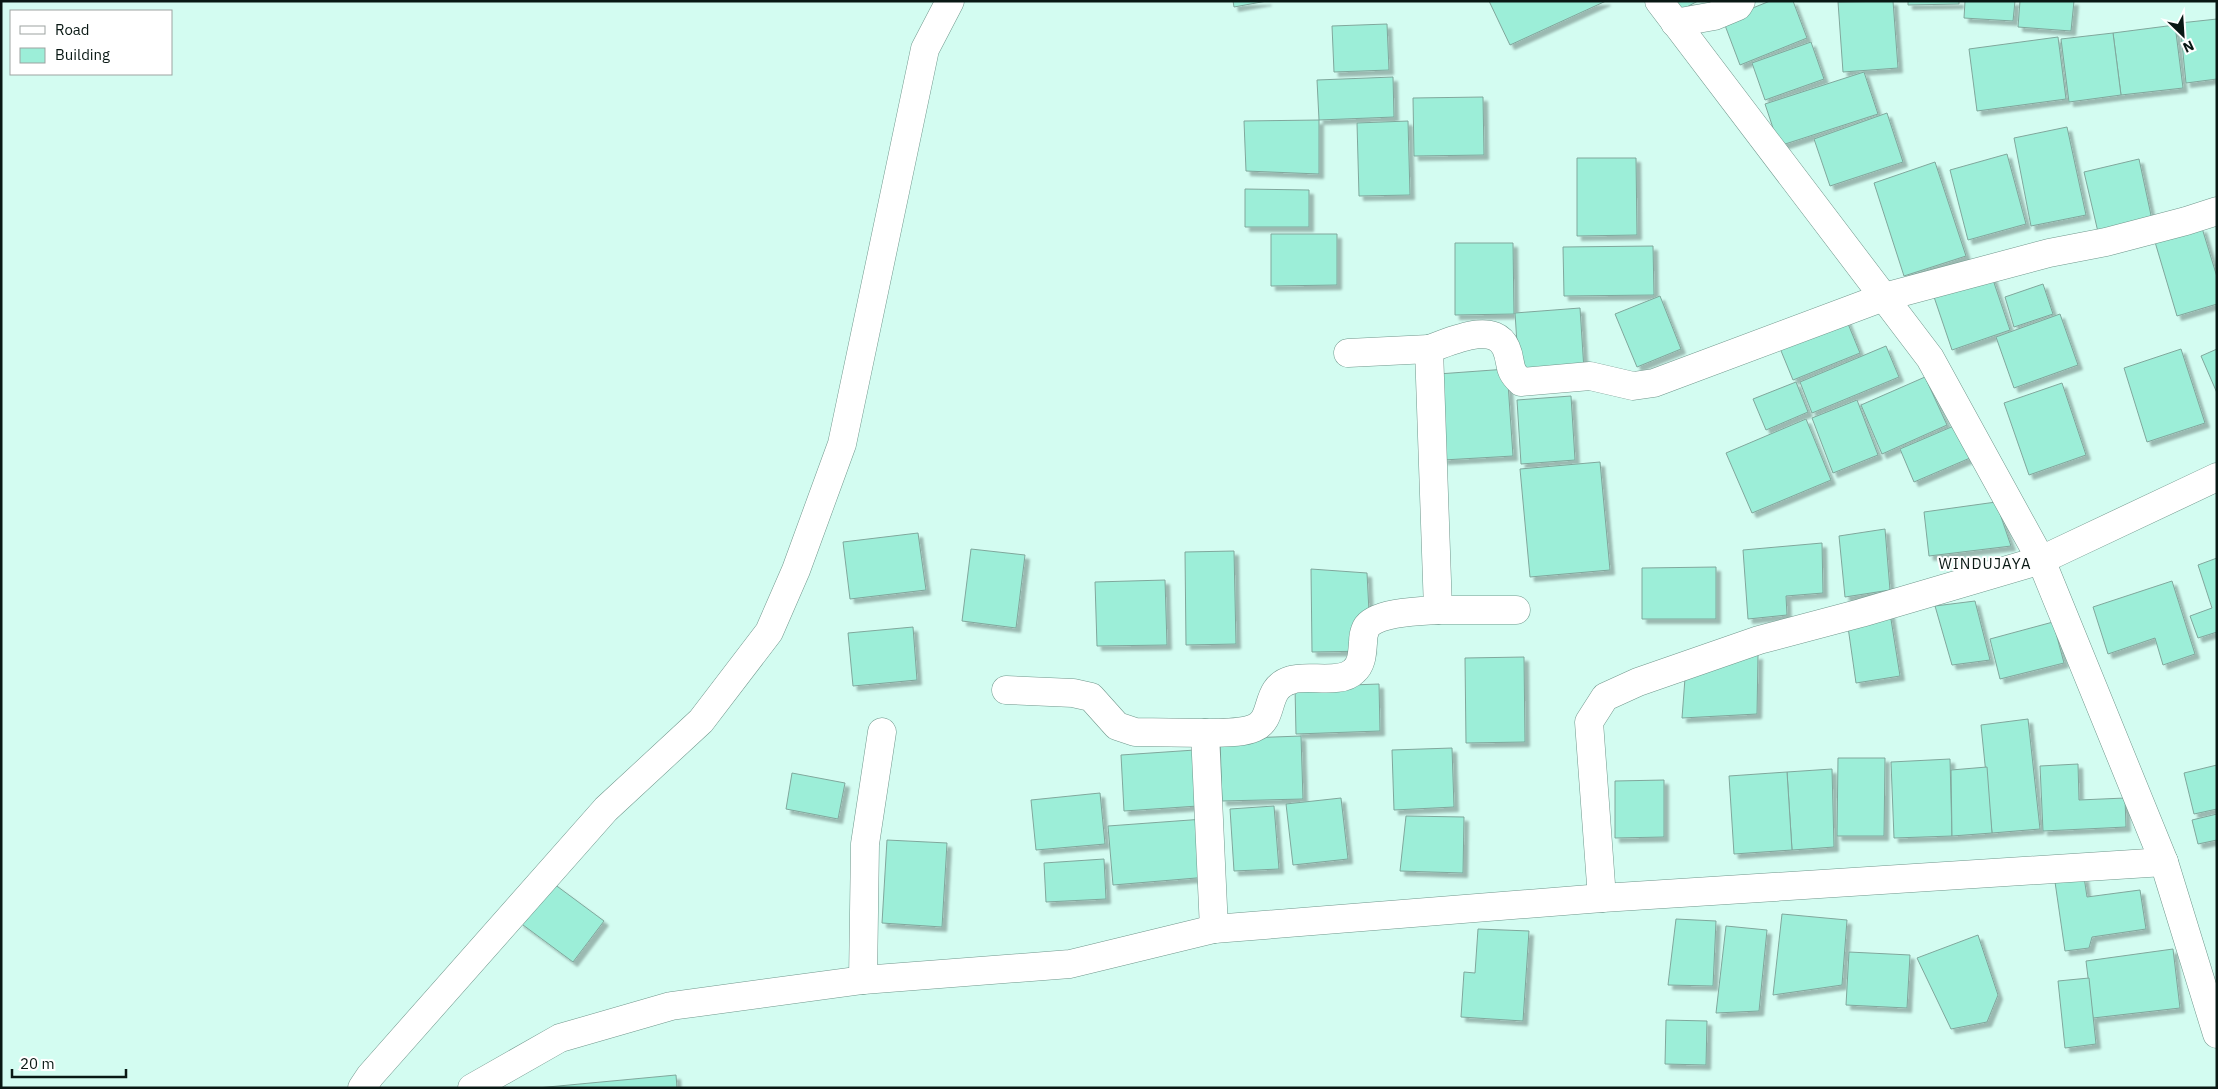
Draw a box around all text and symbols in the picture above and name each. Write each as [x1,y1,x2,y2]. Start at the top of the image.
legend [10,10,172,75]
north arrow [2158,10,2208,60]
text: Road [55,20,90,39]
text: N [2180,36,2197,57]
text: Building [55,45,110,64]
district label: WINDUJAYA [1938,554,2032,573]
scale bar [12,1046,126,1078]
text: 20 m [20,1054,55,1073]

